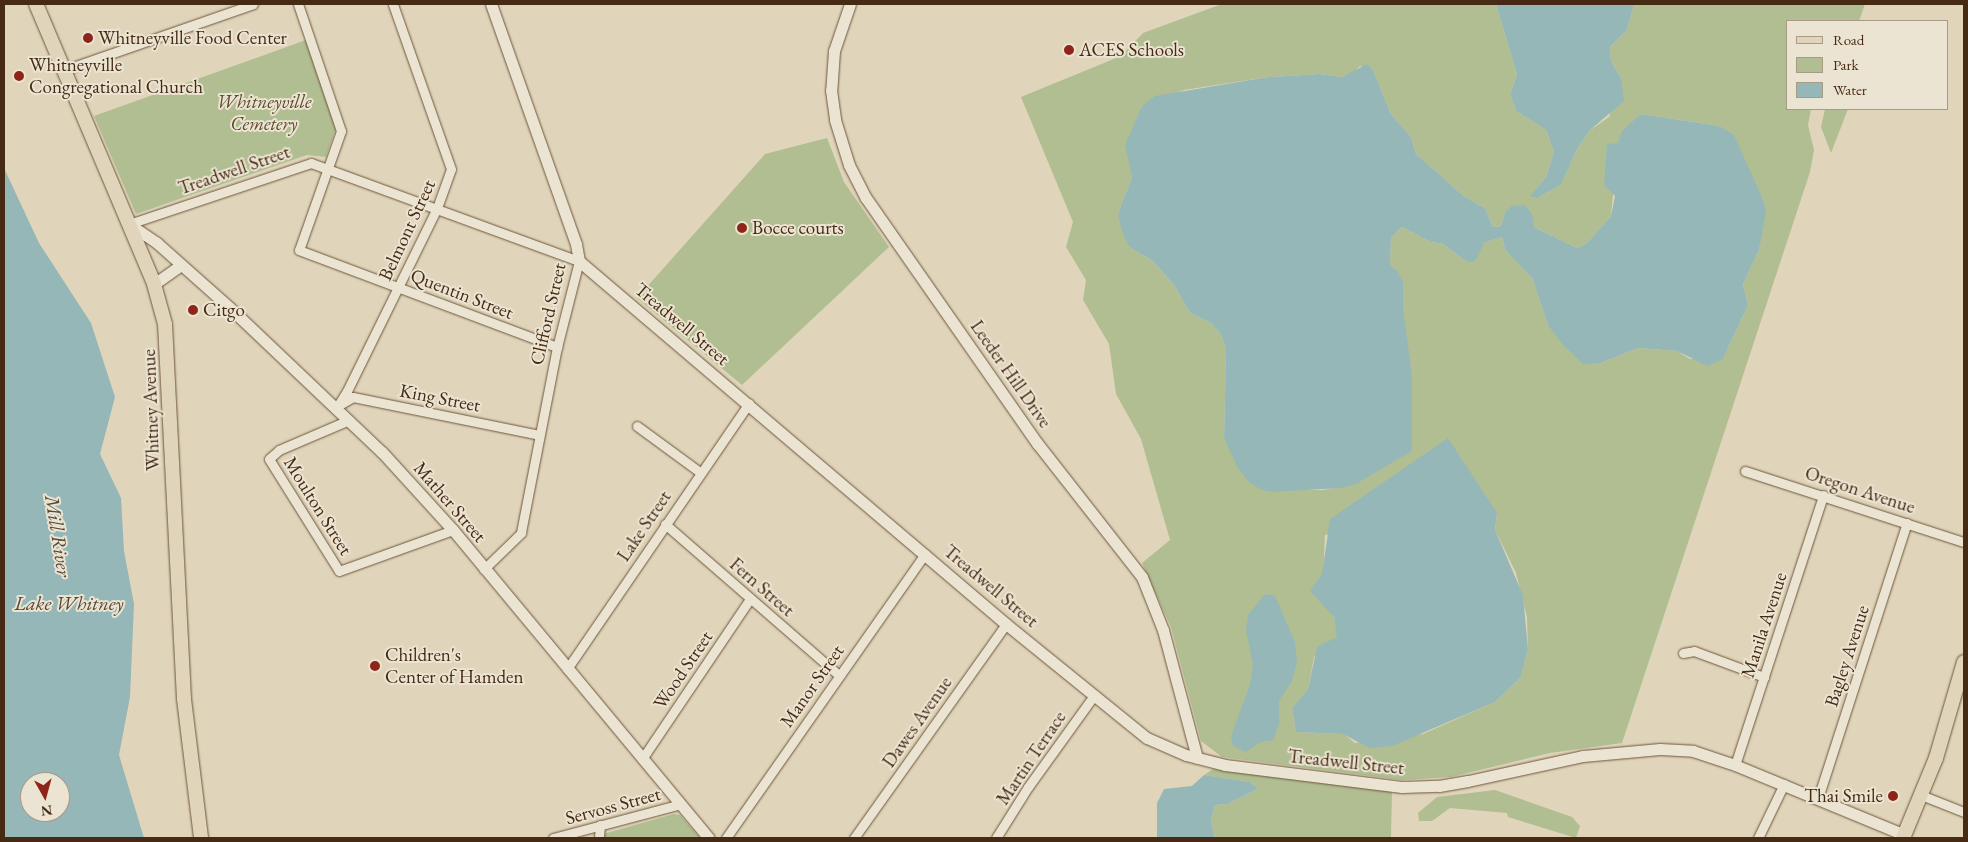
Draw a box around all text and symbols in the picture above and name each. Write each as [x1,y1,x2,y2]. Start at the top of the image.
legend [1786,20,1948,110]
place label: Whitneyville Food Center [98,27,287,49]
text: Road [1833,30,1864,49]
marker: Whitneyville Food Center [82,32,94,44]
place label: ACES Schools [1079,39,1184,61]
marker: ACES Schools [1063,44,1075,56]
place label: Whitneyville Congregational Church [29,54,203,98]
text: Park [1833,55,1859,74]
marker: Whitneyville Congregational Church [13,70,25,82]
text: Water [1833,80,1867,99]
park label: Whitneyville Cemetery [217,91,311,135]
street label: Treadwell Street [175,140,293,200]
street label: Belmont Street [374,176,440,284]
place label: Bocce courts [752,217,844,239]
marker: Bocce courts [736,222,748,234]
street label: Clifford Street [525,261,571,367]
street label: Quentin Street [407,264,517,324]
street label: Treadwell Street [630,278,734,370]
place label: Citgo [203,299,245,321]
marker: Citgo [187,304,199,316]
street label: Leeder Hill Drive [965,316,1057,432]
street label: Whitney Avenue [137,349,165,471]
street label: King Street [398,379,482,417]
street label: Moulton Street [279,453,357,559]
street label: Mather Street [409,457,491,547]
street label: Oregon Avenue [1802,461,1918,519]
street label: Lake Street [612,486,676,566]
water label: Mill River [40,493,76,579]
street label: Treadwell Street [939,540,1043,632]
street label: Fern Street [725,553,799,621]
street label: Manila Avenue [1736,569,1792,681]
water label: Lake Whitney [14,591,124,615]
street label: Bagley Avenue [1820,602,1874,710]
street label: Wood Street [649,627,717,713]
street label: Manor Street [775,640,849,732]
place label: Children's Center of Hamden [385,644,524,688]
marker: Children's Center of Hamden [369,660,381,672]
street label: Dawes Avenue [877,672,957,772]
street label: Martin Terrace [991,707,1071,809]
street label: Treadwell Street [1287,745,1405,779]
north arrow [20,772,70,822]
street label: Servoss Street [563,782,663,830]
place label: Thai Smile [1804,785,1883,807]
marker: Thai Smile [1887,790,1899,802]
text: N [40,801,53,821]

